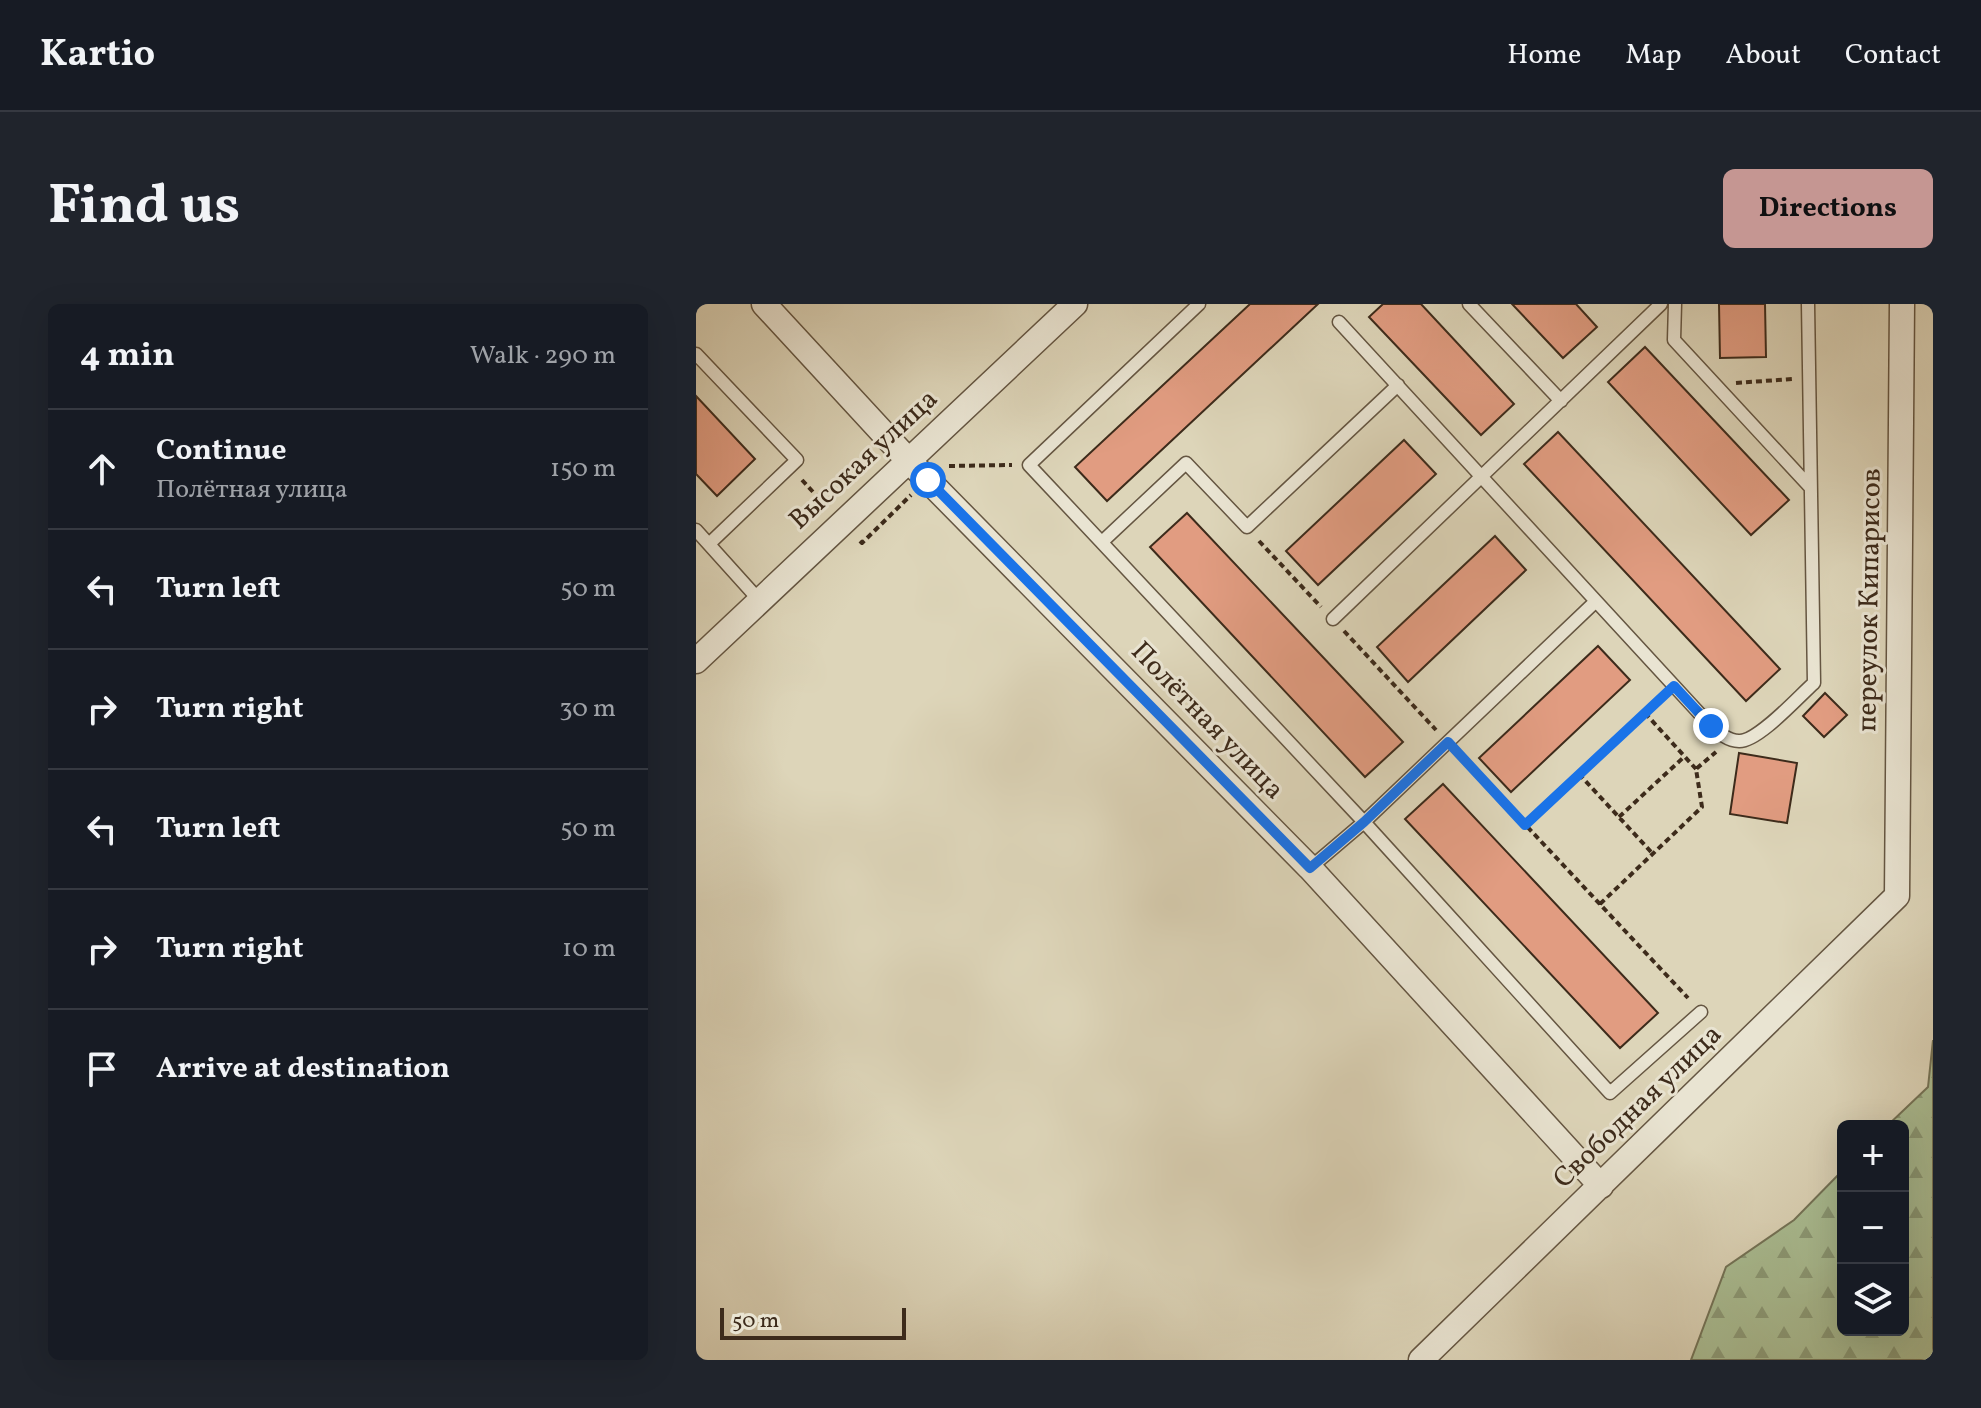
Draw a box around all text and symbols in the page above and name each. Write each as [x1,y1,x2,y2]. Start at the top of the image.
text: Kartio [40,29,155,82]
text: Home [1507,36,1581,75]
text: Map [1625,36,1681,75]
text: About [1725,36,1801,75]
text: Contact [1845,36,1941,75]
text: Find us [48,169,240,247]
button: Directions [1723,169,1933,248]
text: 4 min [80,333,175,380]
text: Walk · 290 m [470,338,616,374]
street label: Высокая улица [781,381,947,539]
text: Continue [156,430,287,472]
icon: ahead [80,447,124,491]
text: 150 m [550,451,616,487]
route start [910,462,946,498]
street label: переулок Кипарисов [1848,468,1892,732]
text: Полётная улица [156,472,348,508]
icon: left [80,567,124,611]
text: Turn left [156,568,280,610]
text: 50 m [560,571,616,607]
street label: Полётная улица [1121,633,1293,809]
icon: right [80,687,124,731]
text: Turn right [156,688,304,730]
text: 30 m [559,691,616,727]
route end [1693,708,1729,744]
icon: left [80,807,124,851]
text: Turn left [156,808,280,850]
text: 50 m [560,811,616,847]
icon: right [80,927,124,971]
text: Turn right [156,928,304,970]
text: 10 m [562,931,616,967]
street label: Свободная улица [1545,1016,1731,1198]
icon: arrive [80,1047,124,1091]
text: Arrive at destination [156,1048,450,1090]
map controls [1837,1120,1909,1336]
button: + [1837,1120,1909,1192]
button: − [1837,1192,1909,1264]
button: layers [1837,1264,1909,1336]
scale bar [720,1304,906,1340]
text: 50 m [732,1306,779,1337]

